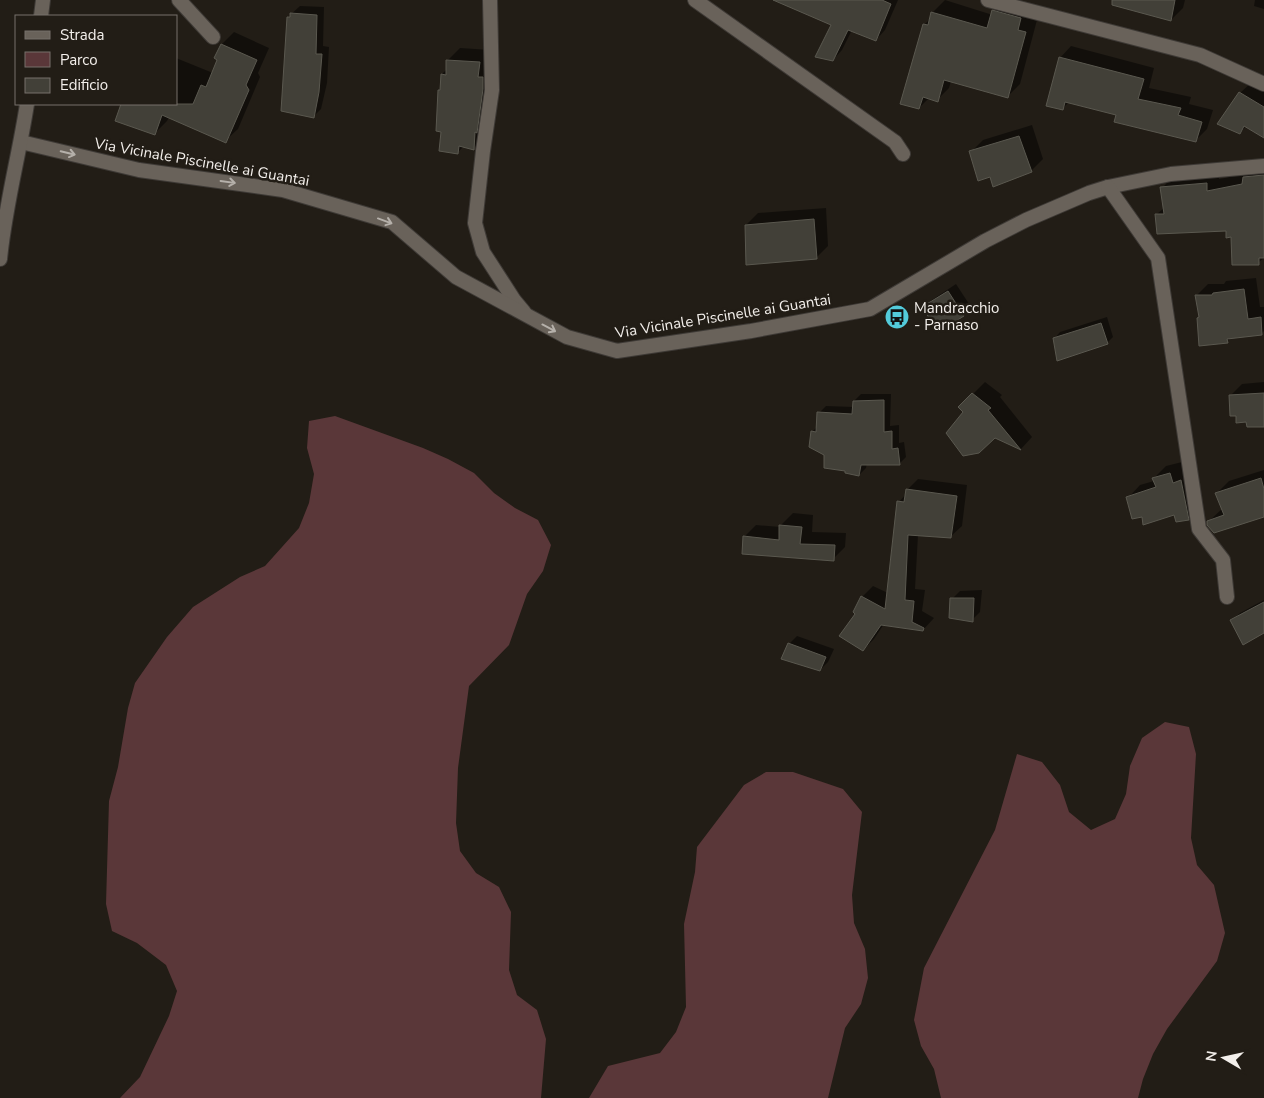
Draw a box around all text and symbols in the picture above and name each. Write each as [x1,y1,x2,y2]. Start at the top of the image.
legend [15,15,178,105]
text: Strada [60,25,104,45]
text: Parco [60,50,98,70]
text: Edificio [60,75,108,95]
street label: Via Vicinale Piscinelle ai Guantai [92,133,311,191]
one-way arrow [60,149,76,158]
one-way arrow [220,178,236,188]
one-way arrow [377,216,393,226]
street label: Via Vicinale Piscinelle ai Guantai [613,289,832,343]
place label: Mandracchio - Parnaso [914,298,999,335]
bus stop icon: Mandracchio - Parnaso [884,304,910,330]
one-way arrow [542,323,557,333]
north arrow [1199,1033,1249,1083]
text: N [1201,1049,1222,1063]

